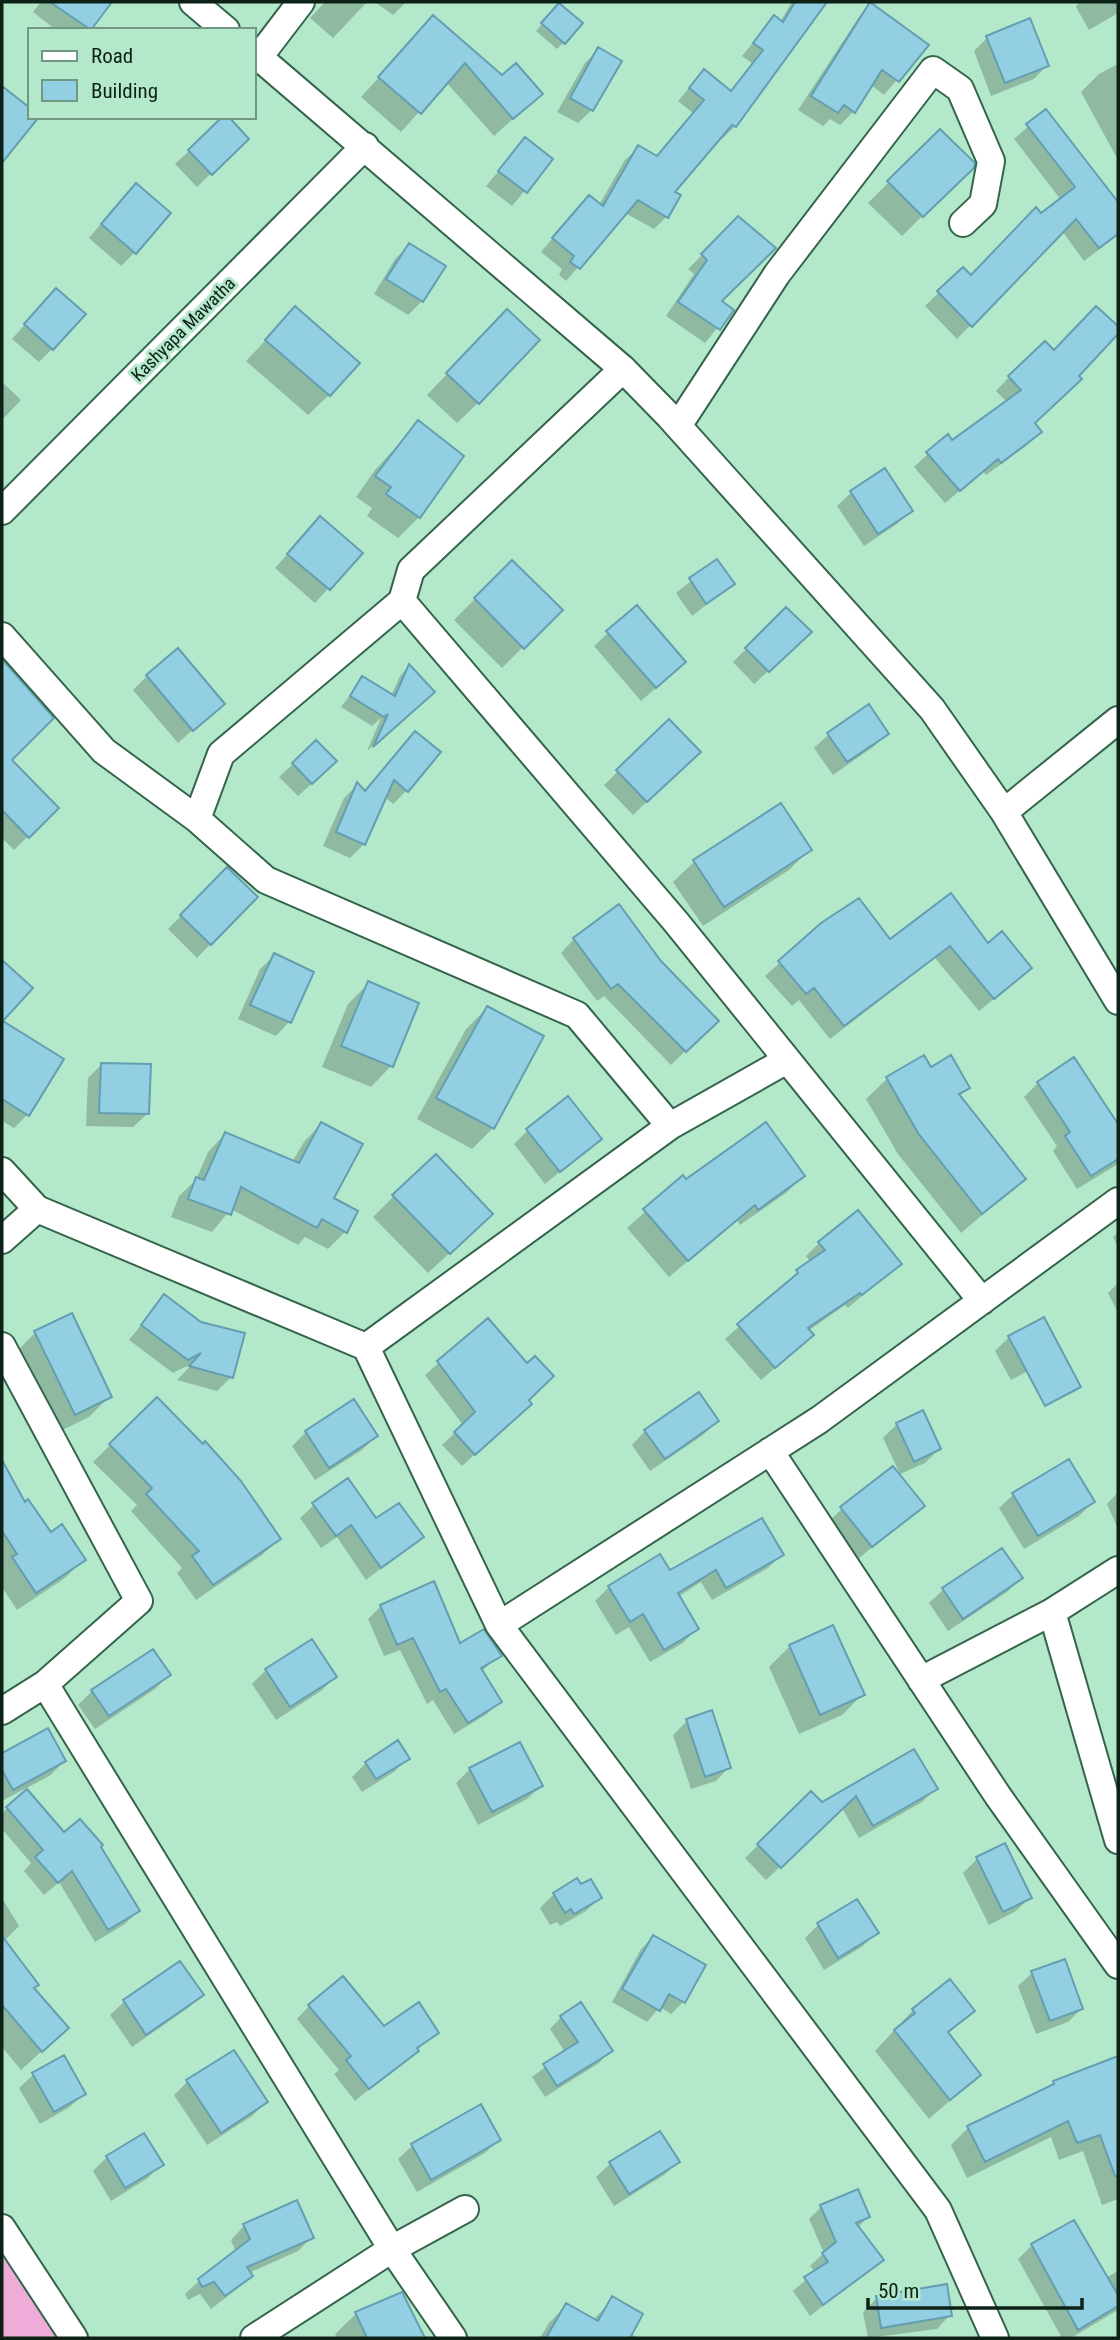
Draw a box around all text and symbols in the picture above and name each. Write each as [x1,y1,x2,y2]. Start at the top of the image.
legend [28,28,256,119]
text: Road [91,44,133,68]
text: Building [91,79,158,103]
street label: Kashyapa Mawatha [127,273,239,385]
scale bar [868,2266,1082,2310]
text: 50 m [878,2279,919,2303]

